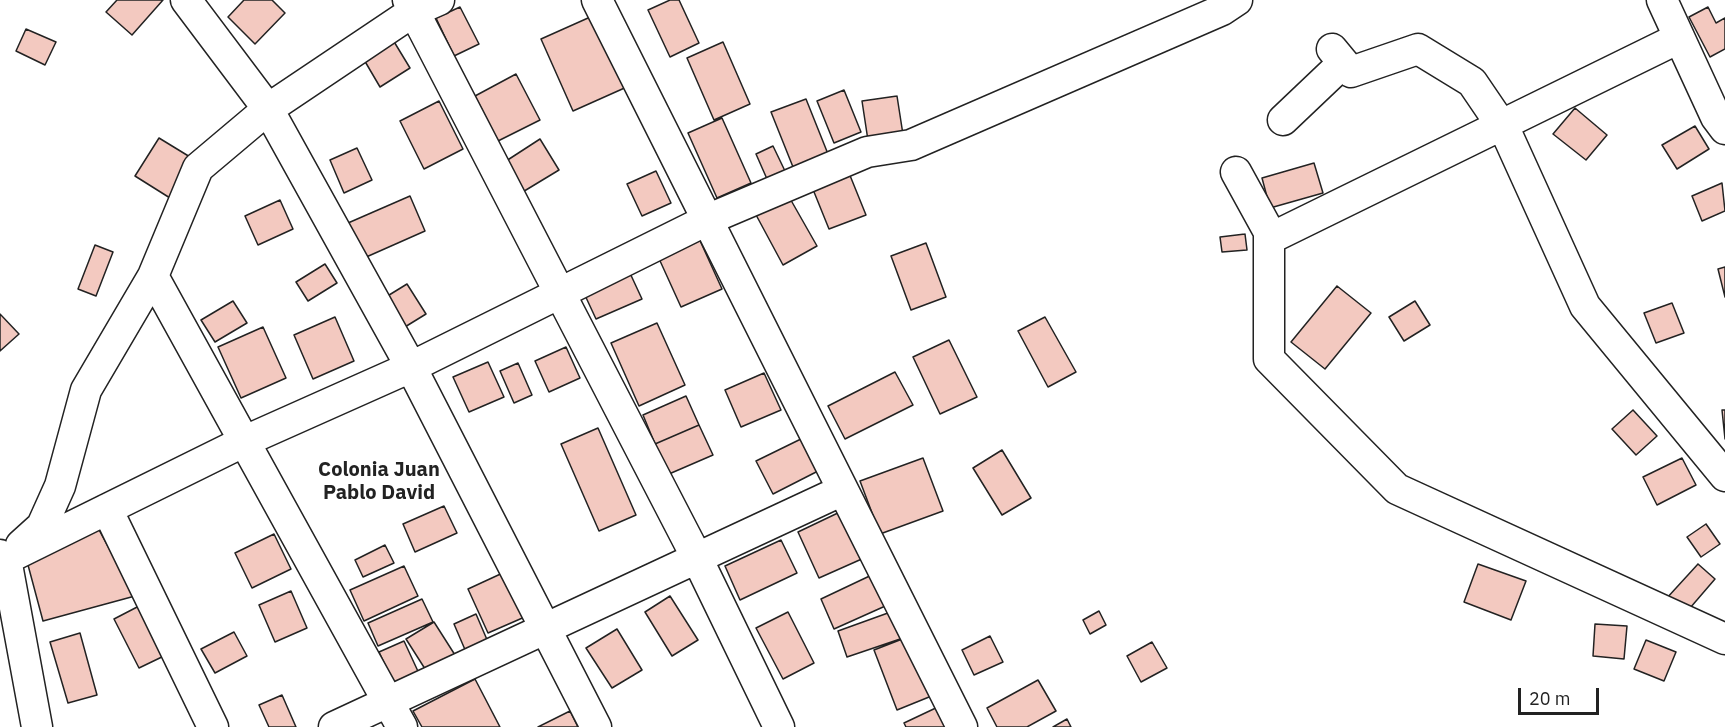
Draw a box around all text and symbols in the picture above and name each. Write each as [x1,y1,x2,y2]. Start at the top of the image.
district label: Colonia Juan Pablo David [318,458,440,505]
scale bar [1521,676,1602,714]
text: 20 m [1529,687,1571,710]

